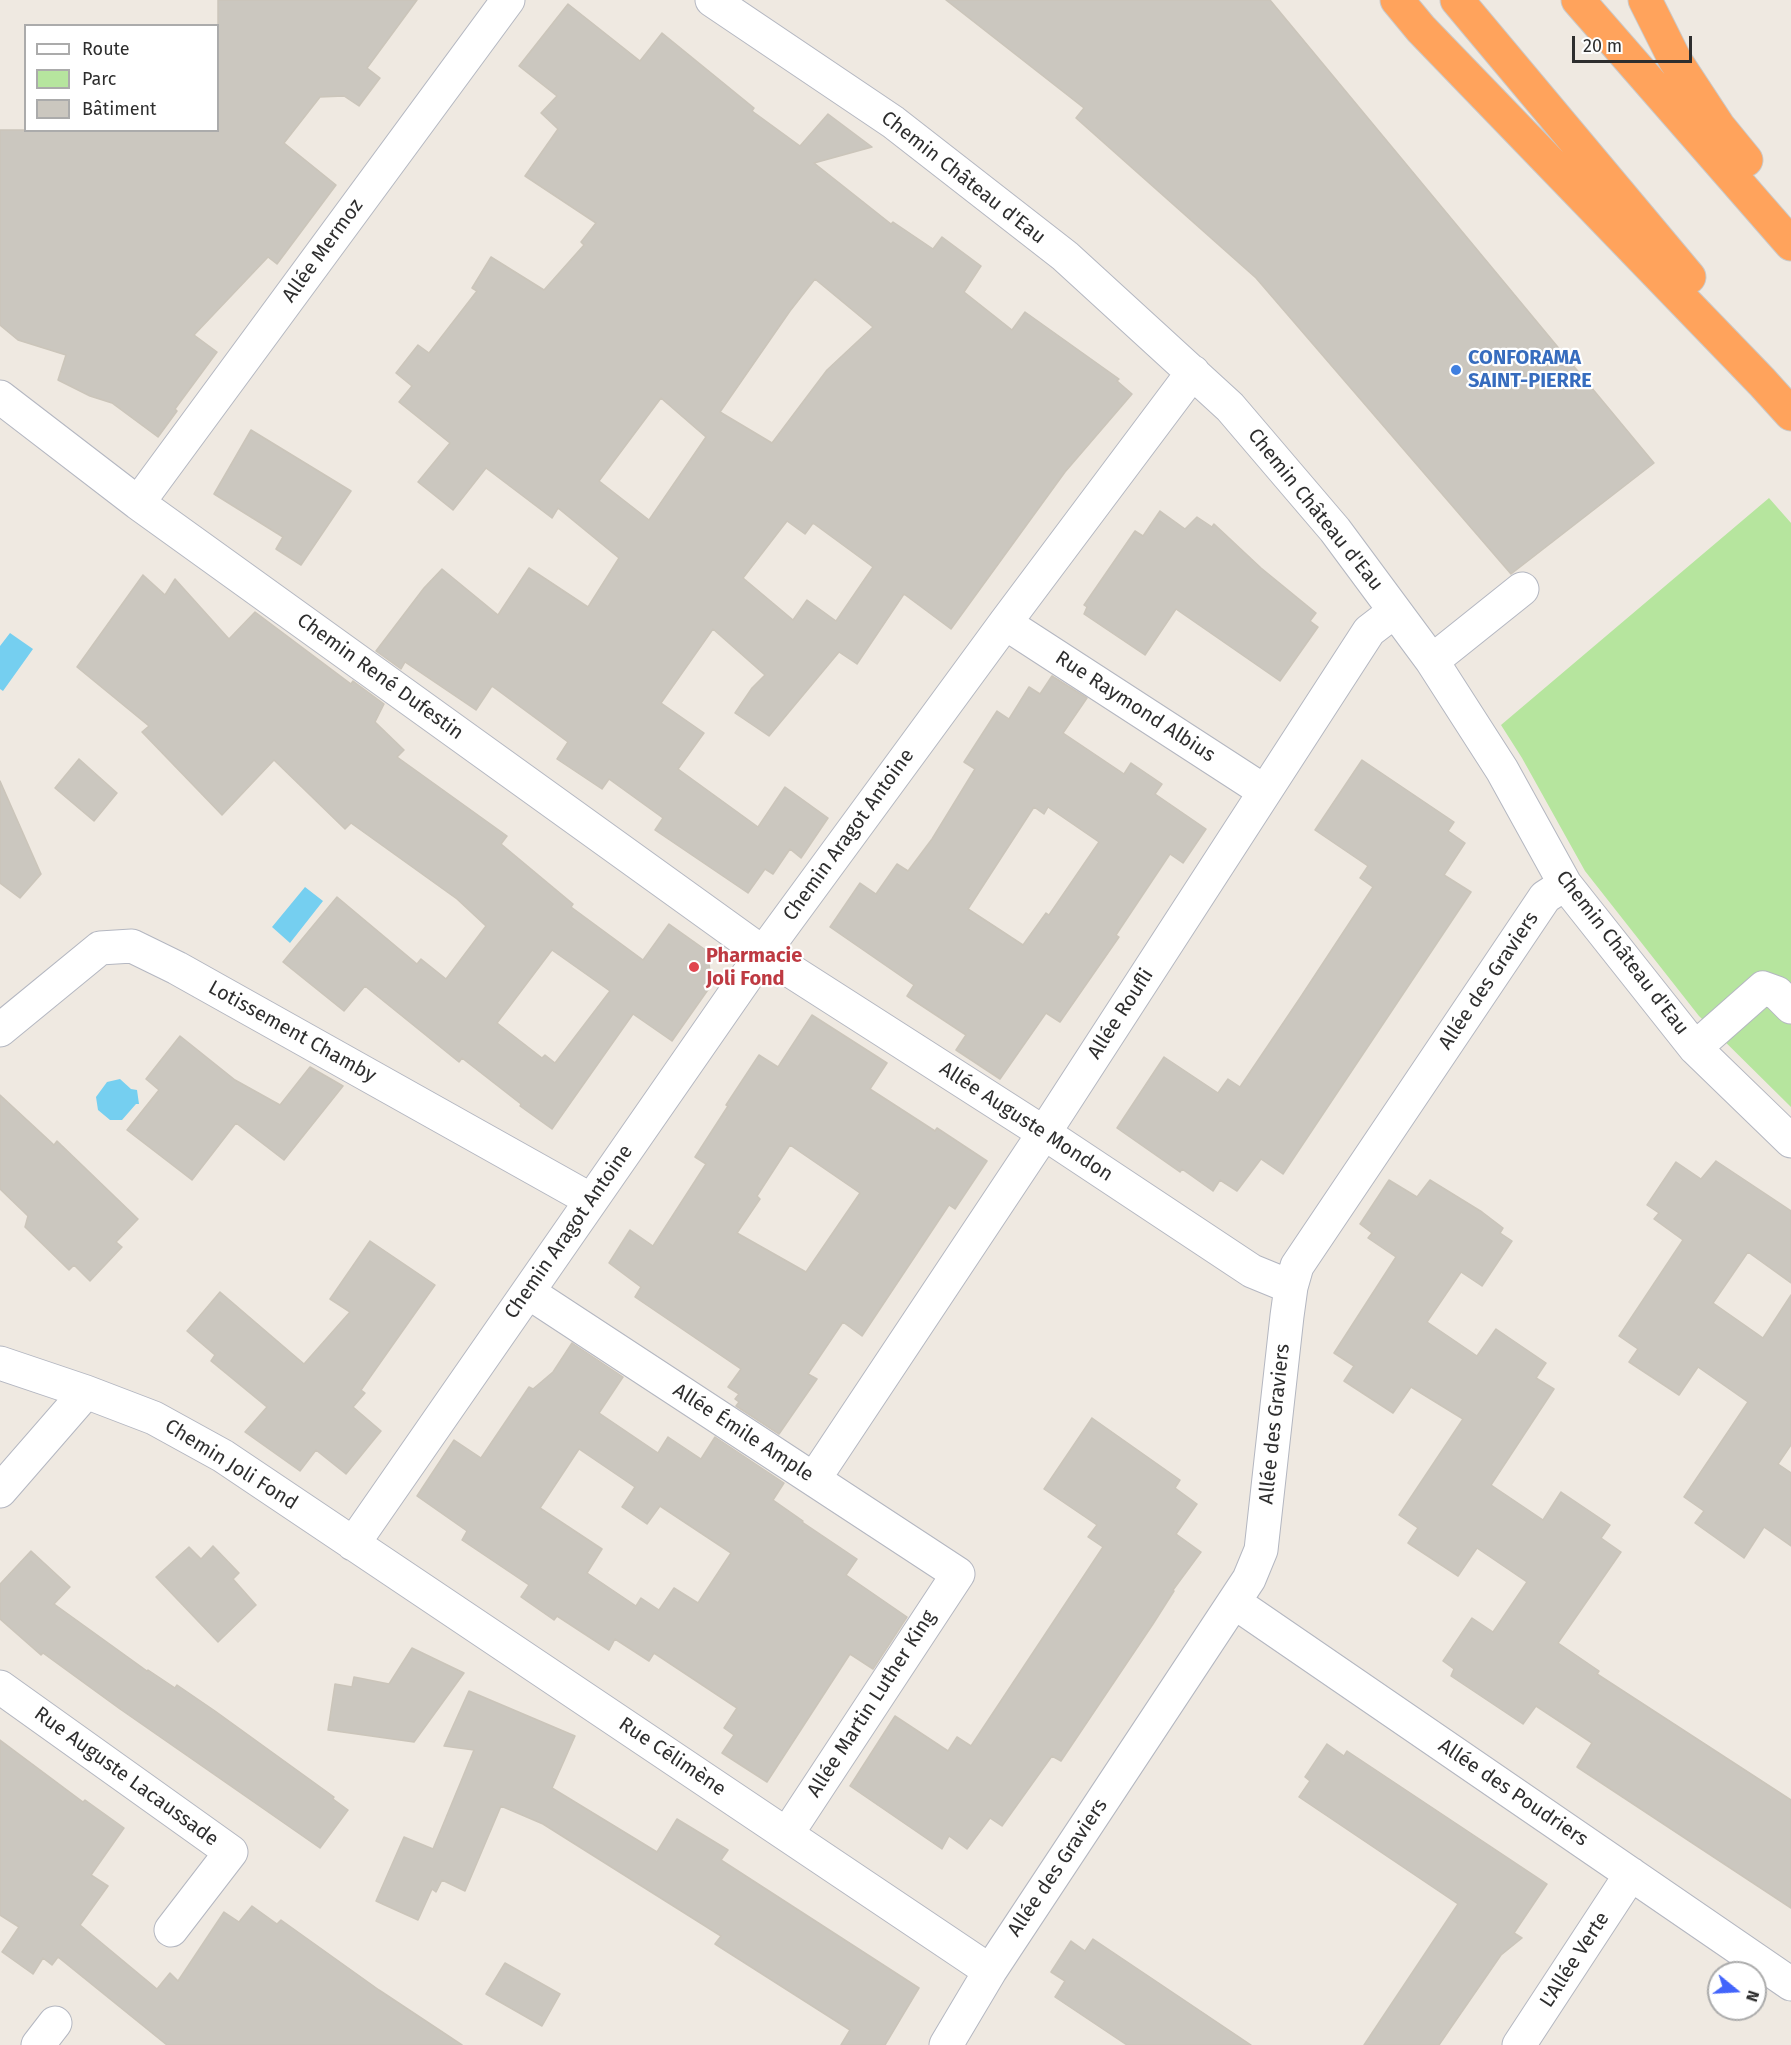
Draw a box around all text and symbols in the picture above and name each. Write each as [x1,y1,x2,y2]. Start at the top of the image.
legend [24,24,219,132]
scale bar [1575,24,1695,62]
text: 20 m [1583,35,1622,57]
text: Route [82,38,130,60]
text: Parc [82,68,116,90]
text: Bâtiment [82,98,157,120]
street label: Chemin Château d'Eau [876,106,1050,250]
street label: Allée Mermoz [278,195,368,307]
place label: CONFORAMA SAINT-PIERRE [1468,346,1592,393]
marker: CONFORAMA SAINT-PIERRE [1449,363,1463,377]
street label: Chemin Château d'Eau [1242,424,1388,596]
street label: Chemin René Dufestin [292,609,468,745]
street label: Rue Raymond Albius [1051,646,1219,768]
street label: Chemin Aragot Antoine [778,744,920,926]
street label: Chemin Château d'Eau [1550,866,1694,1040]
street label: Allée des Graviers [1434,908,1544,1054]
place label: Pharmacie Joli Fond [706,944,802,991]
marker: Pharmacie Joli Fond [687,960,701,974]
street label: Allée Roufli [1083,964,1159,1064]
street label: Lotissement Chamby [204,976,380,1088]
street label: Allée Auguste Mondon [935,1057,1117,1187]
street label: Chemin Aragot Antoine [500,1140,638,1324]
street label: Allée des Graviers [1255,1343,1295,1505]
street label: Allée Émile Ample [668,1379,818,1487]
street label: Chemin Joli Fond [160,1414,302,1516]
street label: Allée Martin Luther King [803,1606,941,1802]
street label: Rue Auguste Lacaussade [29,1702,223,1852]
street label: Rue Célimène [614,1712,730,1802]
street label: Allée des Poudriers [1434,1734,1592,1852]
street label: Allée des Graviers [1003,1795,1113,1941]
street label: L'Allée Verte [1535,1908,1615,2012]
north arrow [1707,1961,1767,2021]
text: N [1742,1988,1763,2004]

